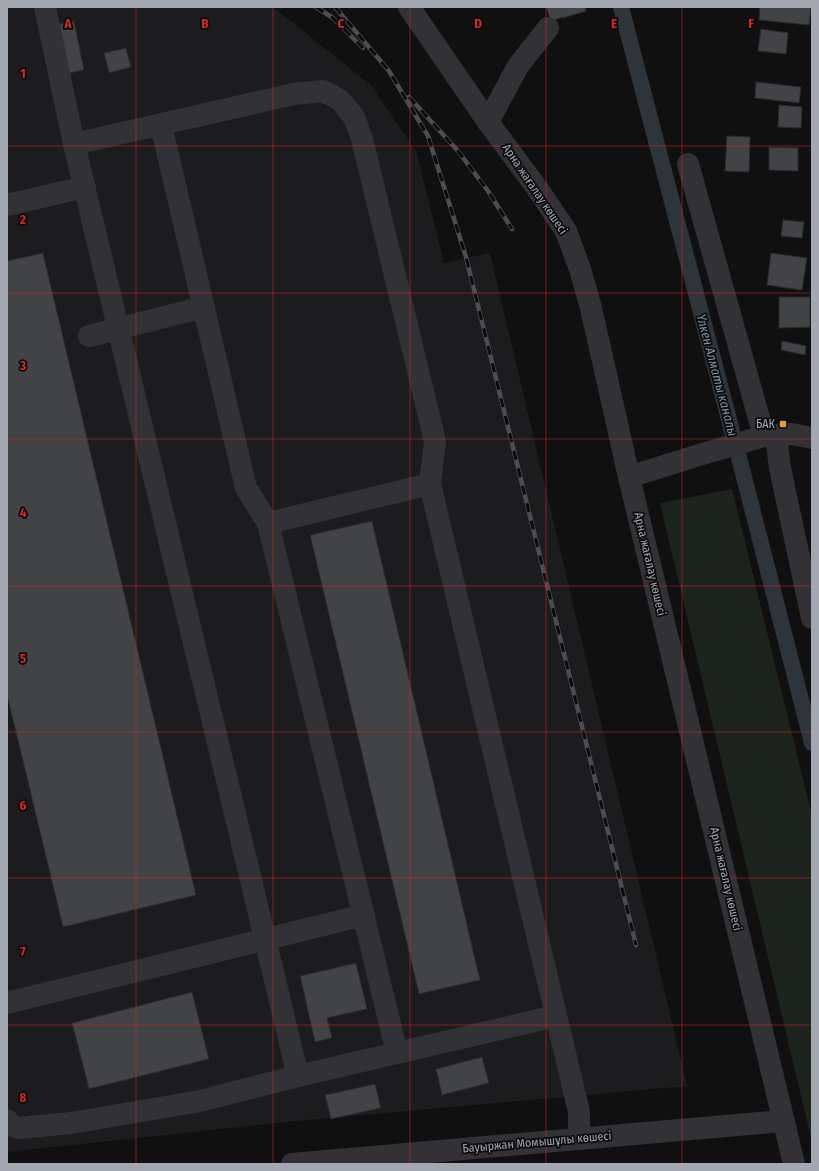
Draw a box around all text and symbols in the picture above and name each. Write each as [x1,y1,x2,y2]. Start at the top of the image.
text: A [63,16,72,31]
text: B [201,16,209,31]
text: C [338,16,345,31]
text: D [474,16,482,31]
text: E [611,16,617,31]
text: F [748,16,754,31]
text: 1 [20,66,26,81]
street label: Арна жағалау көшесі [500,141,570,237]
text: 2 [19,212,26,227]
water label: Үлкен Алматы каналы [693,312,741,438]
text: 3 [19,358,26,373]
place label: БАК [756,417,776,431]
marker: БАК [778,419,788,429]
text: 4 [20,505,27,520]
street label: Арна жағалау көшесі [631,511,669,617]
text: 5 [20,651,26,666]
text: 6 [20,798,27,813]
street label: Арна жағалау көшесі [707,826,745,932]
text: 7 [20,944,26,959]
text: 8 [20,1090,27,1105]
street label: Бауыржан Момышұлы көшесі [462,1129,612,1155]

